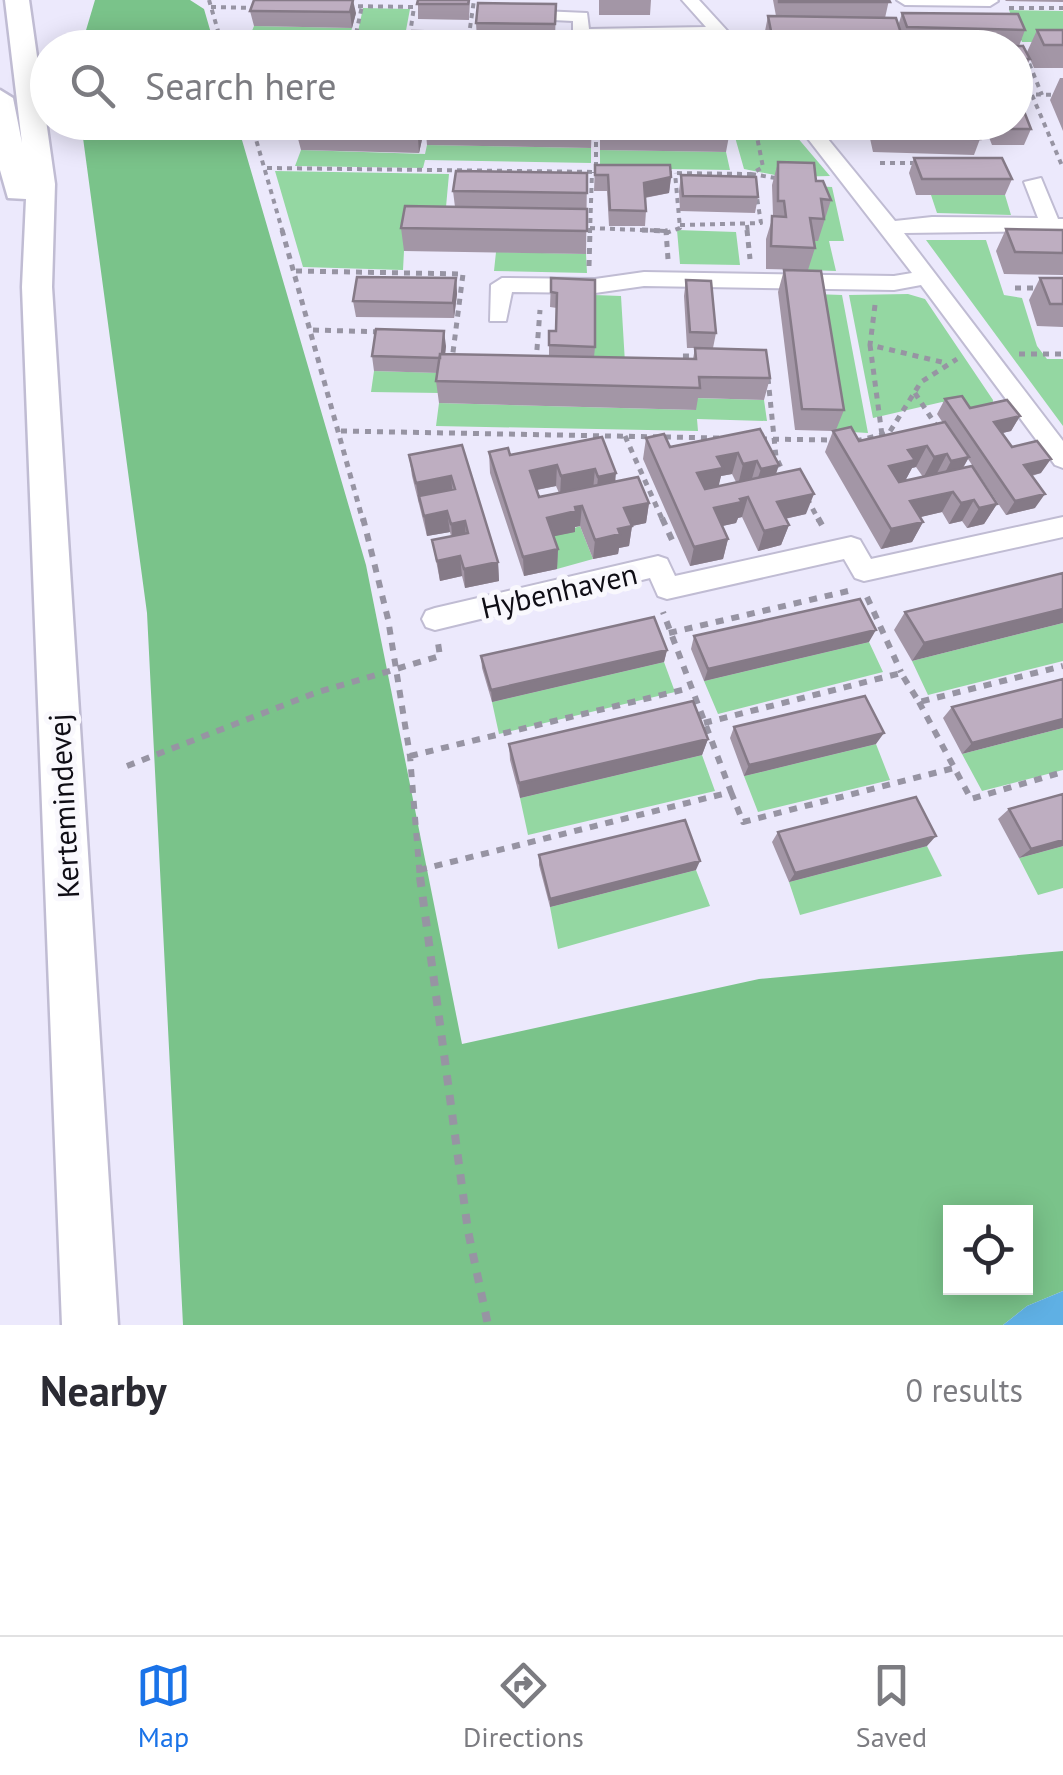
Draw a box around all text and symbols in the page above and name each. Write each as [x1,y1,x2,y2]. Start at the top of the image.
search box [30,30,1033,140]
icon: search [65,58,120,113]
text: Search here [145,61,337,110]
street label: Hybenhaven [477,553,641,627]
street label: Kertemindevej [39,713,87,899]
map controls [943,1205,1033,1295]
button: locate [943,1205,1033,1295]
text: Nearby [40,1363,167,1418]
text: 0 results [905,1369,1023,1411]
tab: Map [136,1658,191,1755]
tab: Directions [463,1658,584,1755]
tab: Saved [856,1658,927,1755]

